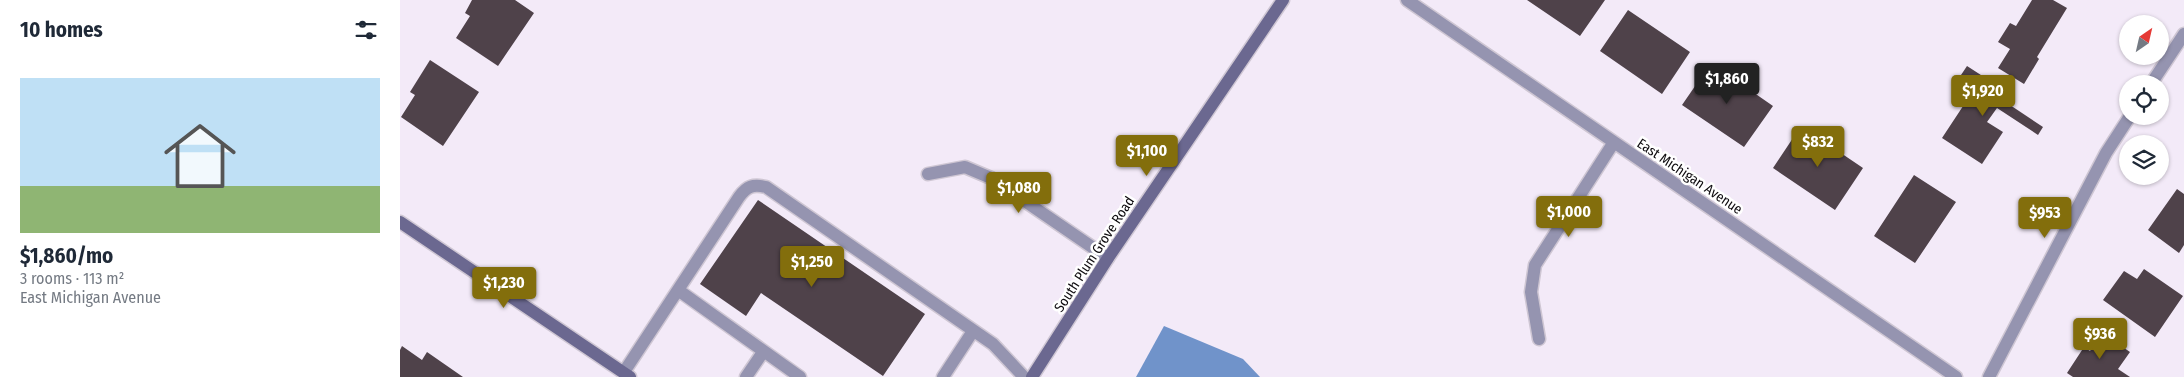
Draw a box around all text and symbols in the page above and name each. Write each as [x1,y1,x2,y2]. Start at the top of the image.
north arrow [2119,15,2169,65]
map controls [2119,15,2169,185]
icon: filters [352,16,380,44]
text: 10 homes [20,17,103,43]
pin: $1,860 [1686,62,1768,105]
text: $1,860 [1705,69,1749,88]
pin: $1,920 [1942,74,2024,117]
button: locate [2119,75,2169,125]
text: $1,920 [1962,81,2004,100]
icon: home [155,111,245,201]
pin: $832 [1788,126,1848,168]
text: $832 [1802,132,1834,151]
pin: $1,100 [1106,134,1188,177]
street label: East Michigan Avenue [1634,135,1746,218]
button: layers [2119,135,2169,185]
text: $1,100 [1127,141,1167,160]
pin: $1,080 [978,172,1060,214]
text: $1,080 [997,178,1041,197]
street label: South Plum Grove Road [1051,193,1138,315]
pin: $1,000 [1528,196,1610,238]
pin: $953 [2015,196,2075,239]
text: $1,000 [1547,202,1591,221]
text: $953 [2029,203,2061,222]
text: $1,860/mo [20,243,113,269]
pin: $1,250 [771,246,853,288]
text: $1,250 [791,252,833,271]
pin: $1,230 [463,266,545,309]
text: 3 rooms · 113 m² [20,269,124,288]
text: $1,230 [483,273,525,292]
text: East Michigan Avenue [20,288,161,307]
pin: $936 [2070,318,2130,360]
text: $936 [2084,324,2116,343]

